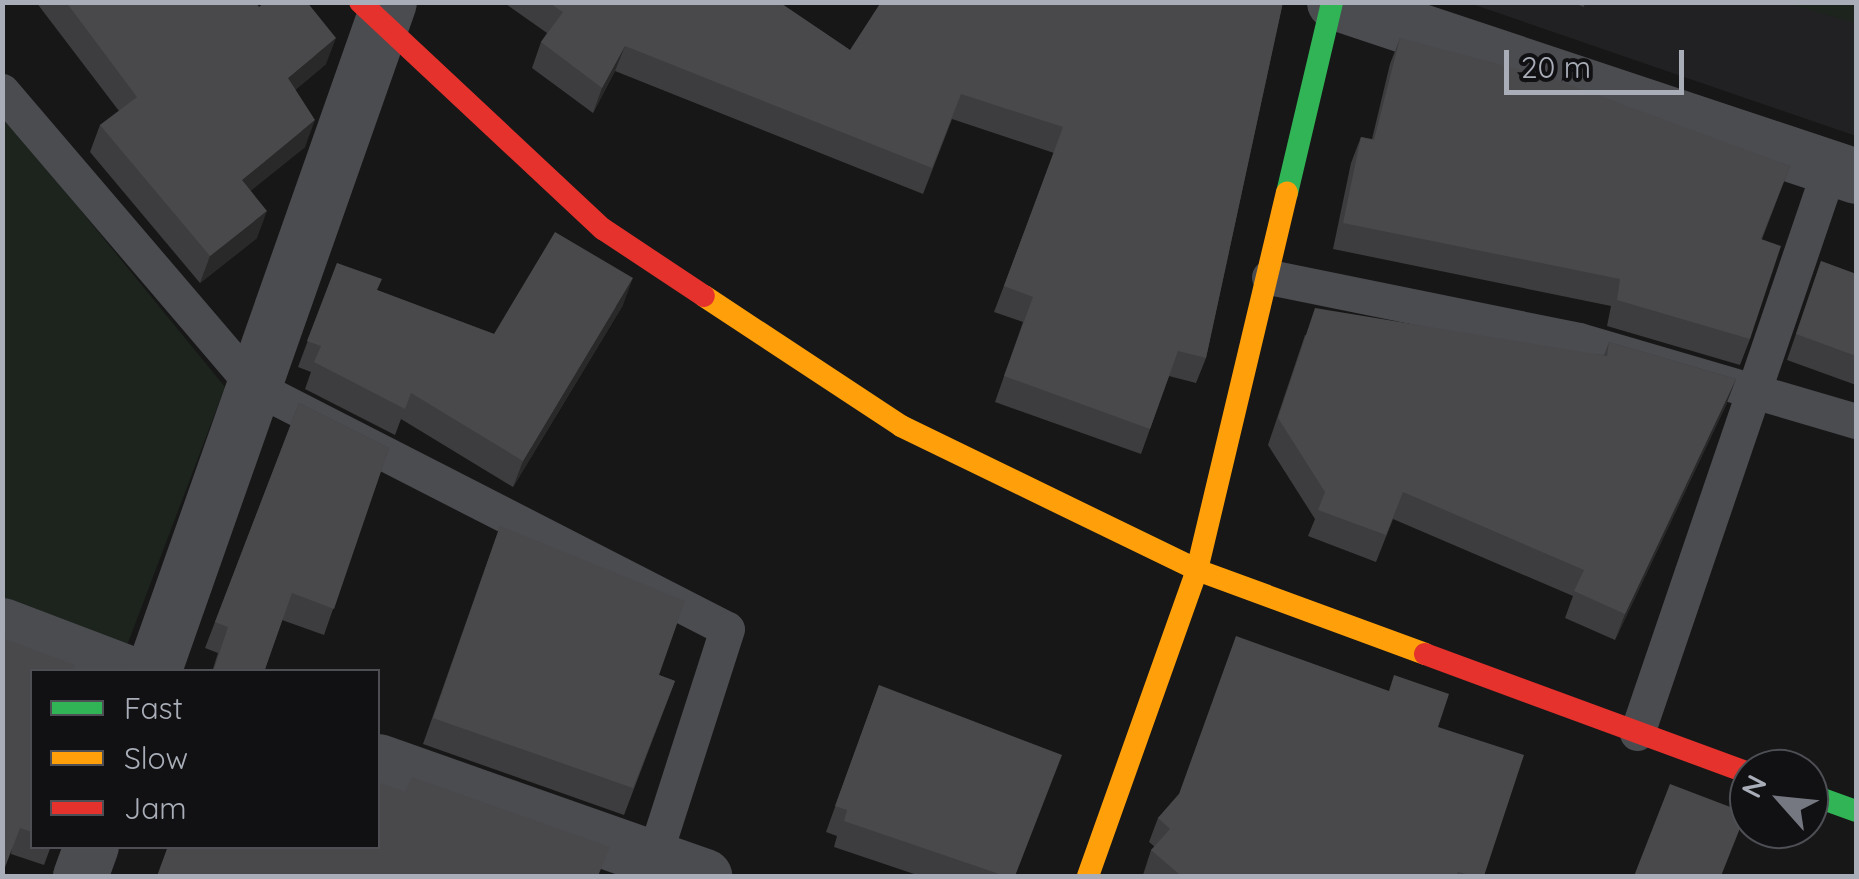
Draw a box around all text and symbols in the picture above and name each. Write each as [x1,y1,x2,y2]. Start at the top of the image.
scale bar [1509,30,1689,92]
text: 20 m [1521,48,1591,86]
legend [30,669,380,849]
text: Fast [124,689,183,727]
text: Slow [124,739,188,777]
north arrow [1729,749,1829,849]
text: N [1733,769,1774,803]
text: Jam [124,789,187,827]

